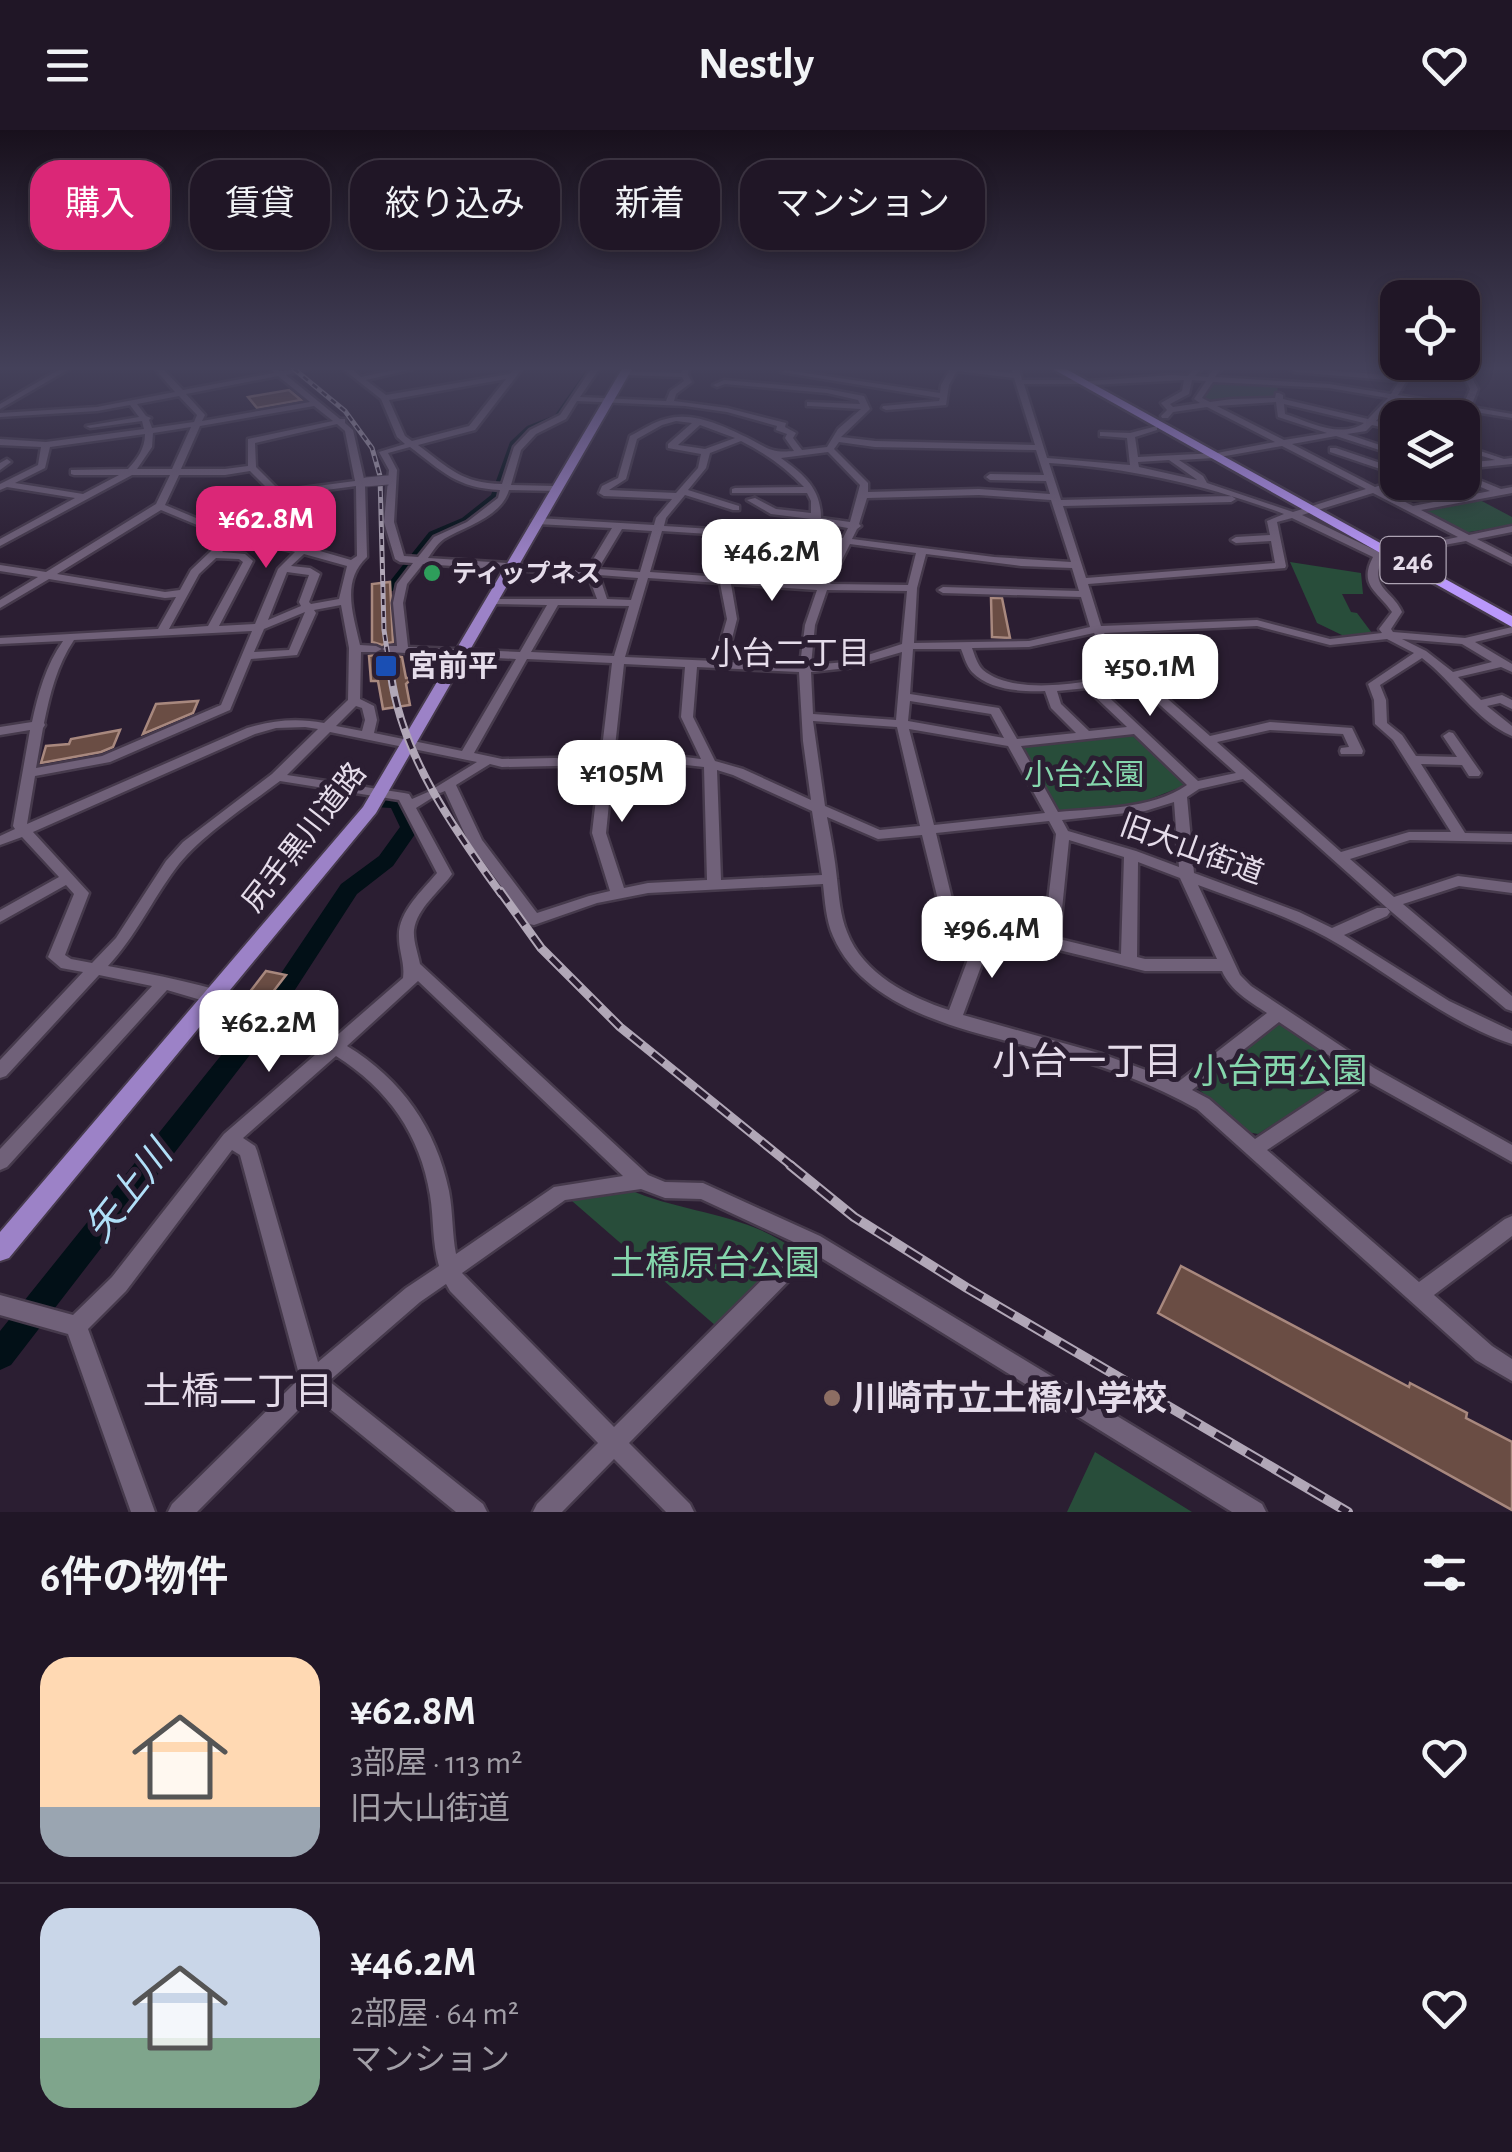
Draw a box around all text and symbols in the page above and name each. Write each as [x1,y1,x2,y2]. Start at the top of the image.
icon: menu [40,38,95,93]
icon: heart [1417,38,1472,93]
text: Nestly [698,42,814,87]
chip: 購入 [30,160,170,250]
chip: 賃貸 [190,160,330,250]
chip: 絞り込み [350,160,560,250]
chip: 新着 [580,160,720,250]
chip: マンション [740,160,985,250]
map controls [1380,280,1480,500]
button: locate [1380,280,1480,380]
button: layers [1380,400,1480,500]
pin: ¥62.8M [185,486,347,571]
text: ¥62.8M [218,502,314,534]
pin: ¥46.2M [691,519,853,604]
text: ¥46.2M [724,535,820,567]
road number: 246 [1380,537,1446,583]
place label: ティップネス [452,560,601,587]
marker: ティップネス [421,562,443,584]
pin: ¥50.1M [1069,634,1231,719]
district label: 小台二丁目 [710,637,870,670]
place label: 宮前平 [408,650,498,682]
text: ¥50.1M [1104,650,1196,682]
marker: 宮前平 [373,653,399,679]
pin: ¥105M [552,740,692,825]
street label: 尻手黒川道路 [236,756,372,918]
text: ¥105M [580,756,664,788]
park label: 小台公園 [1024,759,1144,791]
street label: 旧大山街道 [1116,809,1268,890]
pin: ¥96.4M [911,896,1073,981]
text: ¥96.4M [944,912,1040,944]
pin: ¥62.2M [188,990,350,1075]
text: ¥62.2M [221,1006,317,1038]
district label: 小台一丁目 [992,1041,1182,1082]
park label: 小台西公園 [1192,1053,1368,1090]
water label: 矢上川 [77,1131,182,1249]
park label: 土橋原台公園 [610,1245,820,1282]
district label: 土橋二丁目 [143,1372,333,1412]
place label: 川崎市立土橋小学校 [852,1379,1167,1417]
marker: 川崎市立土橋小学校 [821,1387,843,1409]
icon: filters [1417,1545,1472,1600]
text: 6件の物件 [40,1557,228,1599]
text: ¥62.8M [350,1690,476,1732]
icon: home [120,1697,240,1817]
icon: heart [1417,1730,1472,1785]
text: 3部屋 · 113 m² [350,1747,522,1779]
text: 旧大山街道 [350,1793,510,1825]
text: ¥46.2M [350,1941,476,1983]
icon: home [120,1948,240,2068]
icon: heart [1417,1981,1472,2036]
text: 2部屋 · 64 m² [350,1998,519,2030]
text: マンション [350,2044,510,2076]

